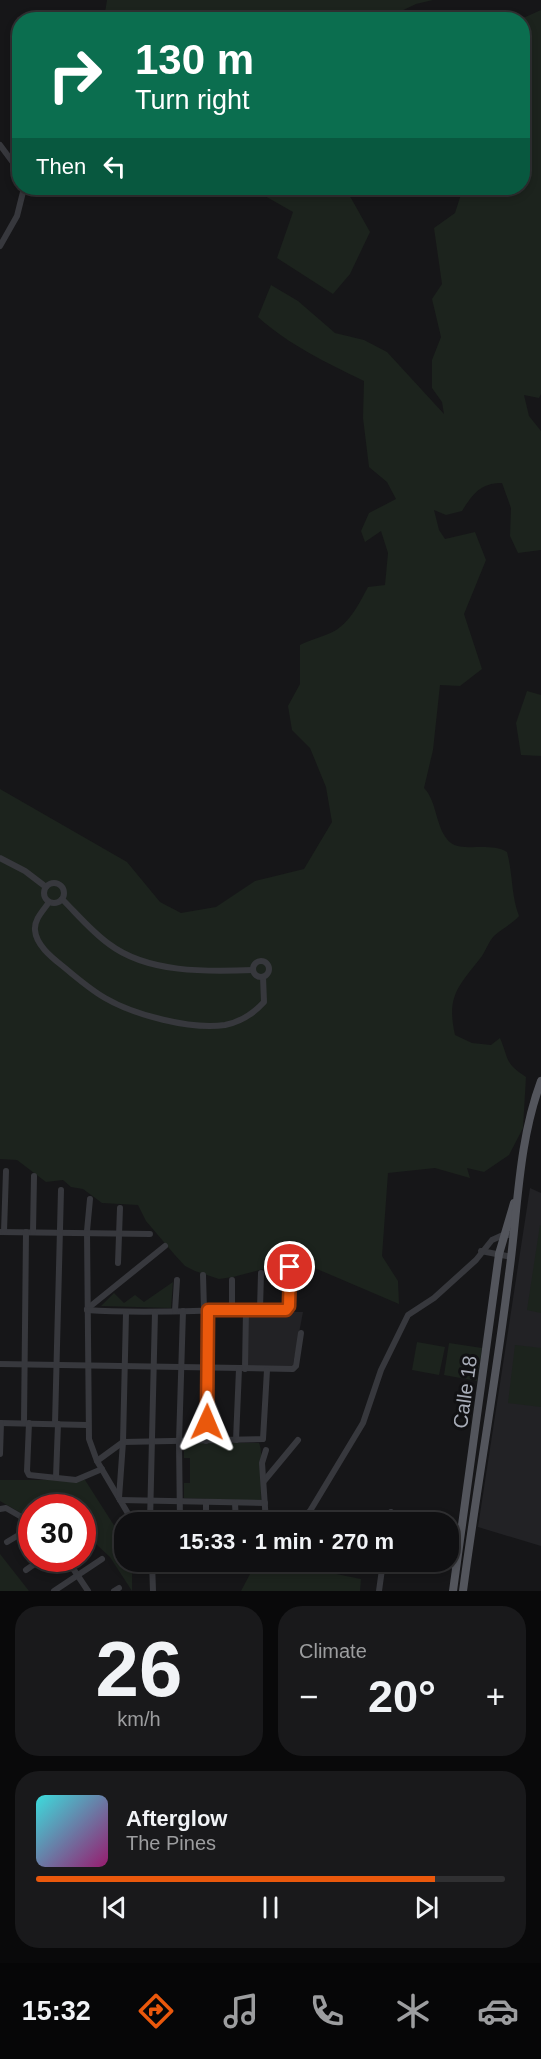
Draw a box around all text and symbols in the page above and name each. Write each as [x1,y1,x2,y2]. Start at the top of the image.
icon: right [36,36,114,114]
text: 130 m [135,36,254,83]
text: Turn right [135,85,250,115]
icon: left [98,150,131,183]
text: Then [36,154,86,179]
pin [264,1241,315,1292]
icon: arrive [273,1250,306,1283]
street label: Calle 18 [449,1354,481,1430]
position arrow [175,1390,239,1454]
speed limit sign: 30 [18,1494,96,1572]
text: 15:33 · 1 min · 270 m [179,1529,394,1554]
text: 26 [96,1625,182,1713]
text: Climate [299,1640,367,1662]
text: 20° [368,1671,436,1722]
text: − [299,1678,318,1715]
text: + [486,1678,505,1715]
text: km/h [117,1708,161,1730]
text: Afterglow [126,1806,227,1831]
text: The Pines [126,1832,216,1854]
icon: previous [98,1891,131,1924]
icon: pause [254,1891,287,1924]
icon: next [410,1891,443,1924]
icon: directions [135,1990,177,2032]
icon: music [220,1990,262,2032]
icon: phone [306,1990,348,2032]
icon: climate [392,1990,434,2032]
icon: car [477,1990,519,2032]
text: 15:32 [22,1996,91,2026]

